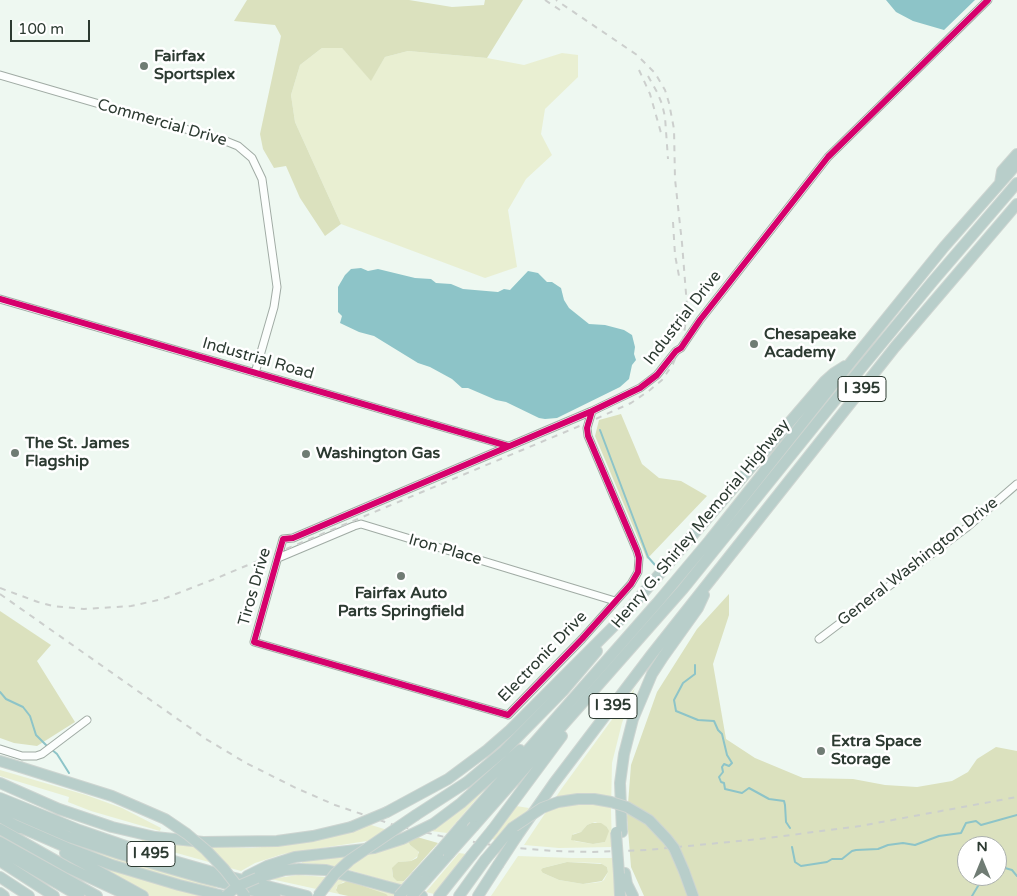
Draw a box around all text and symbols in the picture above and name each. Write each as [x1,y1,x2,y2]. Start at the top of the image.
scale bar [12,10,92,42]
text: 100 m [18,20,64,38]
place label: Fairfax Sportsplex [154,47,235,85]
marker: Fairfax Sportsplex [138,60,150,72]
street label: Commercial Drive [95,95,229,151]
street label: Industrial Drive [640,267,726,369]
place label: Chesapeake Academy [764,325,856,363]
street label: Industrial Road [200,334,316,384]
marker: Chesapeake Academy [748,338,760,350]
road number: I 395 [838,376,886,402]
street label: Henry G. Shirley Memorial Highway [608,416,794,632]
place label: The St. James Flagship [25,434,129,472]
place label: Washington Gas [316,444,440,464]
marker: The St. James Flagship [9,447,21,459]
marker: Washington Gas [300,448,312,460]
street label: General Washington Drive [834,493,1002,631]
street label: Iron Place [406,530,484,570]
street label: Tiros Drive [235,546,275,628]
marker: Fairfax Auto Parts Springfield [395,570,407,582]
place label: Fairfax Auto Parts Springfield [338,584,464,622]
street label: Electronic Drive [495,607,591,707]
road number: I 395 [589,694,637,718]
place label: Extra Space Storage [831,732,922,770]
marker: Extra Space Storage [815,745,827,757]
north arrow [957,836,1007,886]
text: N [976,838,988,855]
road number: I 495 [127,842,175,866]

